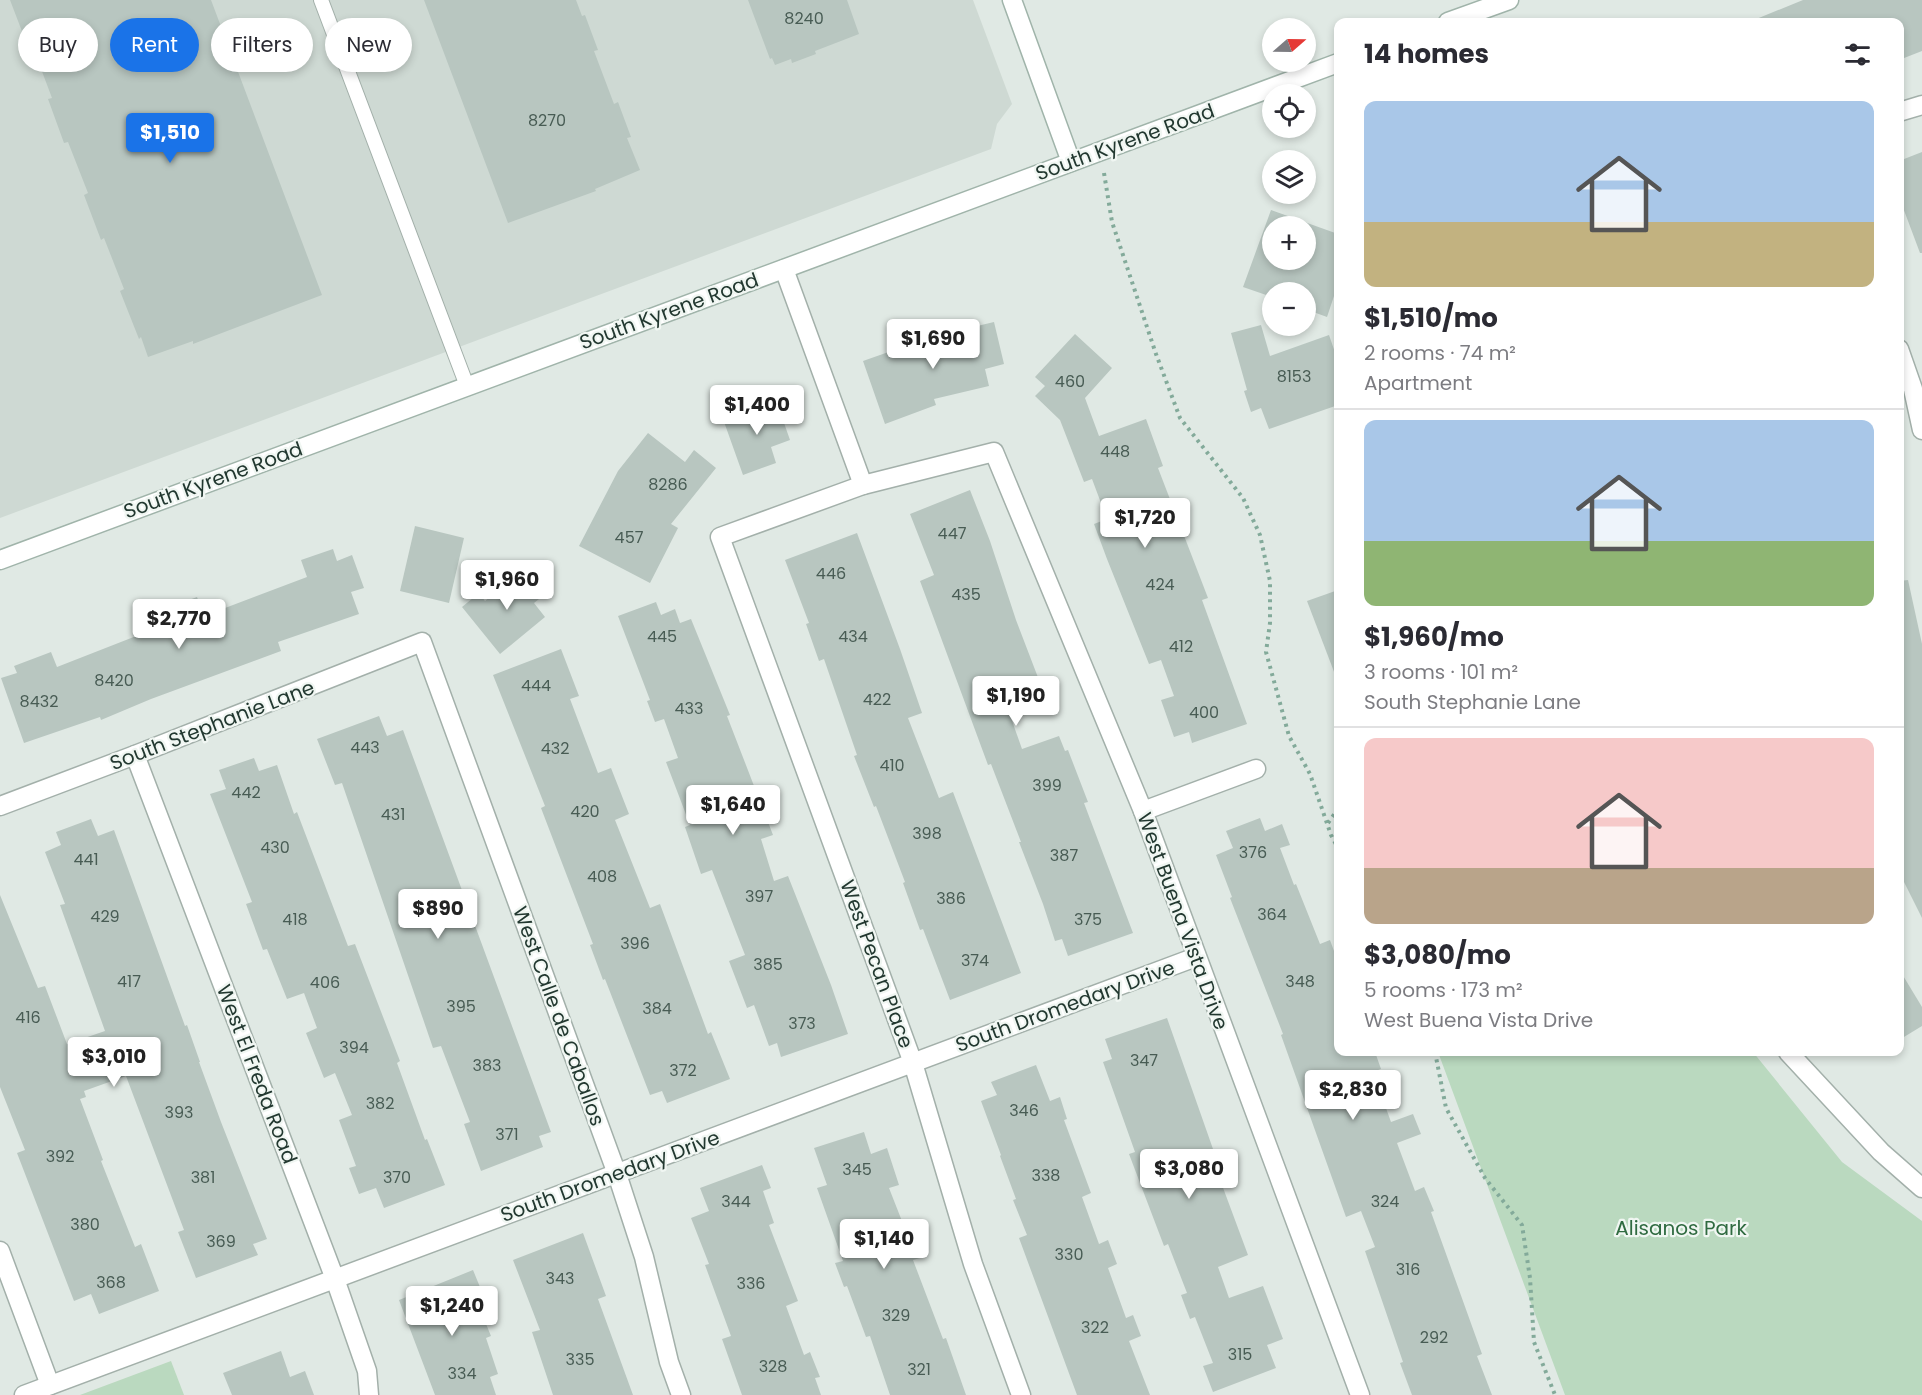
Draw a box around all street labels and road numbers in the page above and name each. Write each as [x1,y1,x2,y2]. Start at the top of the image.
street label: South Kyrene Road [1032,97,1218,187]
street label: South Kyrene Road [576,266,762,356]
street label: South Kyrene Road [120,435,306,525]
street label: South Stephanie Lane [106,673,318,777]
street label: West Buena Vista Drive [1131,808,1235,1034]
street label: West Pecan Place [834,876,920,1052]
street label: West Calle de Caballos [506,902,612,1130]
street label: South Dromedary Drive [951,953,1179,1059]
street label: West El Freda Road [210,980,304,1168]
street label: South Dromedary Drive [496,1123,724,1229]

